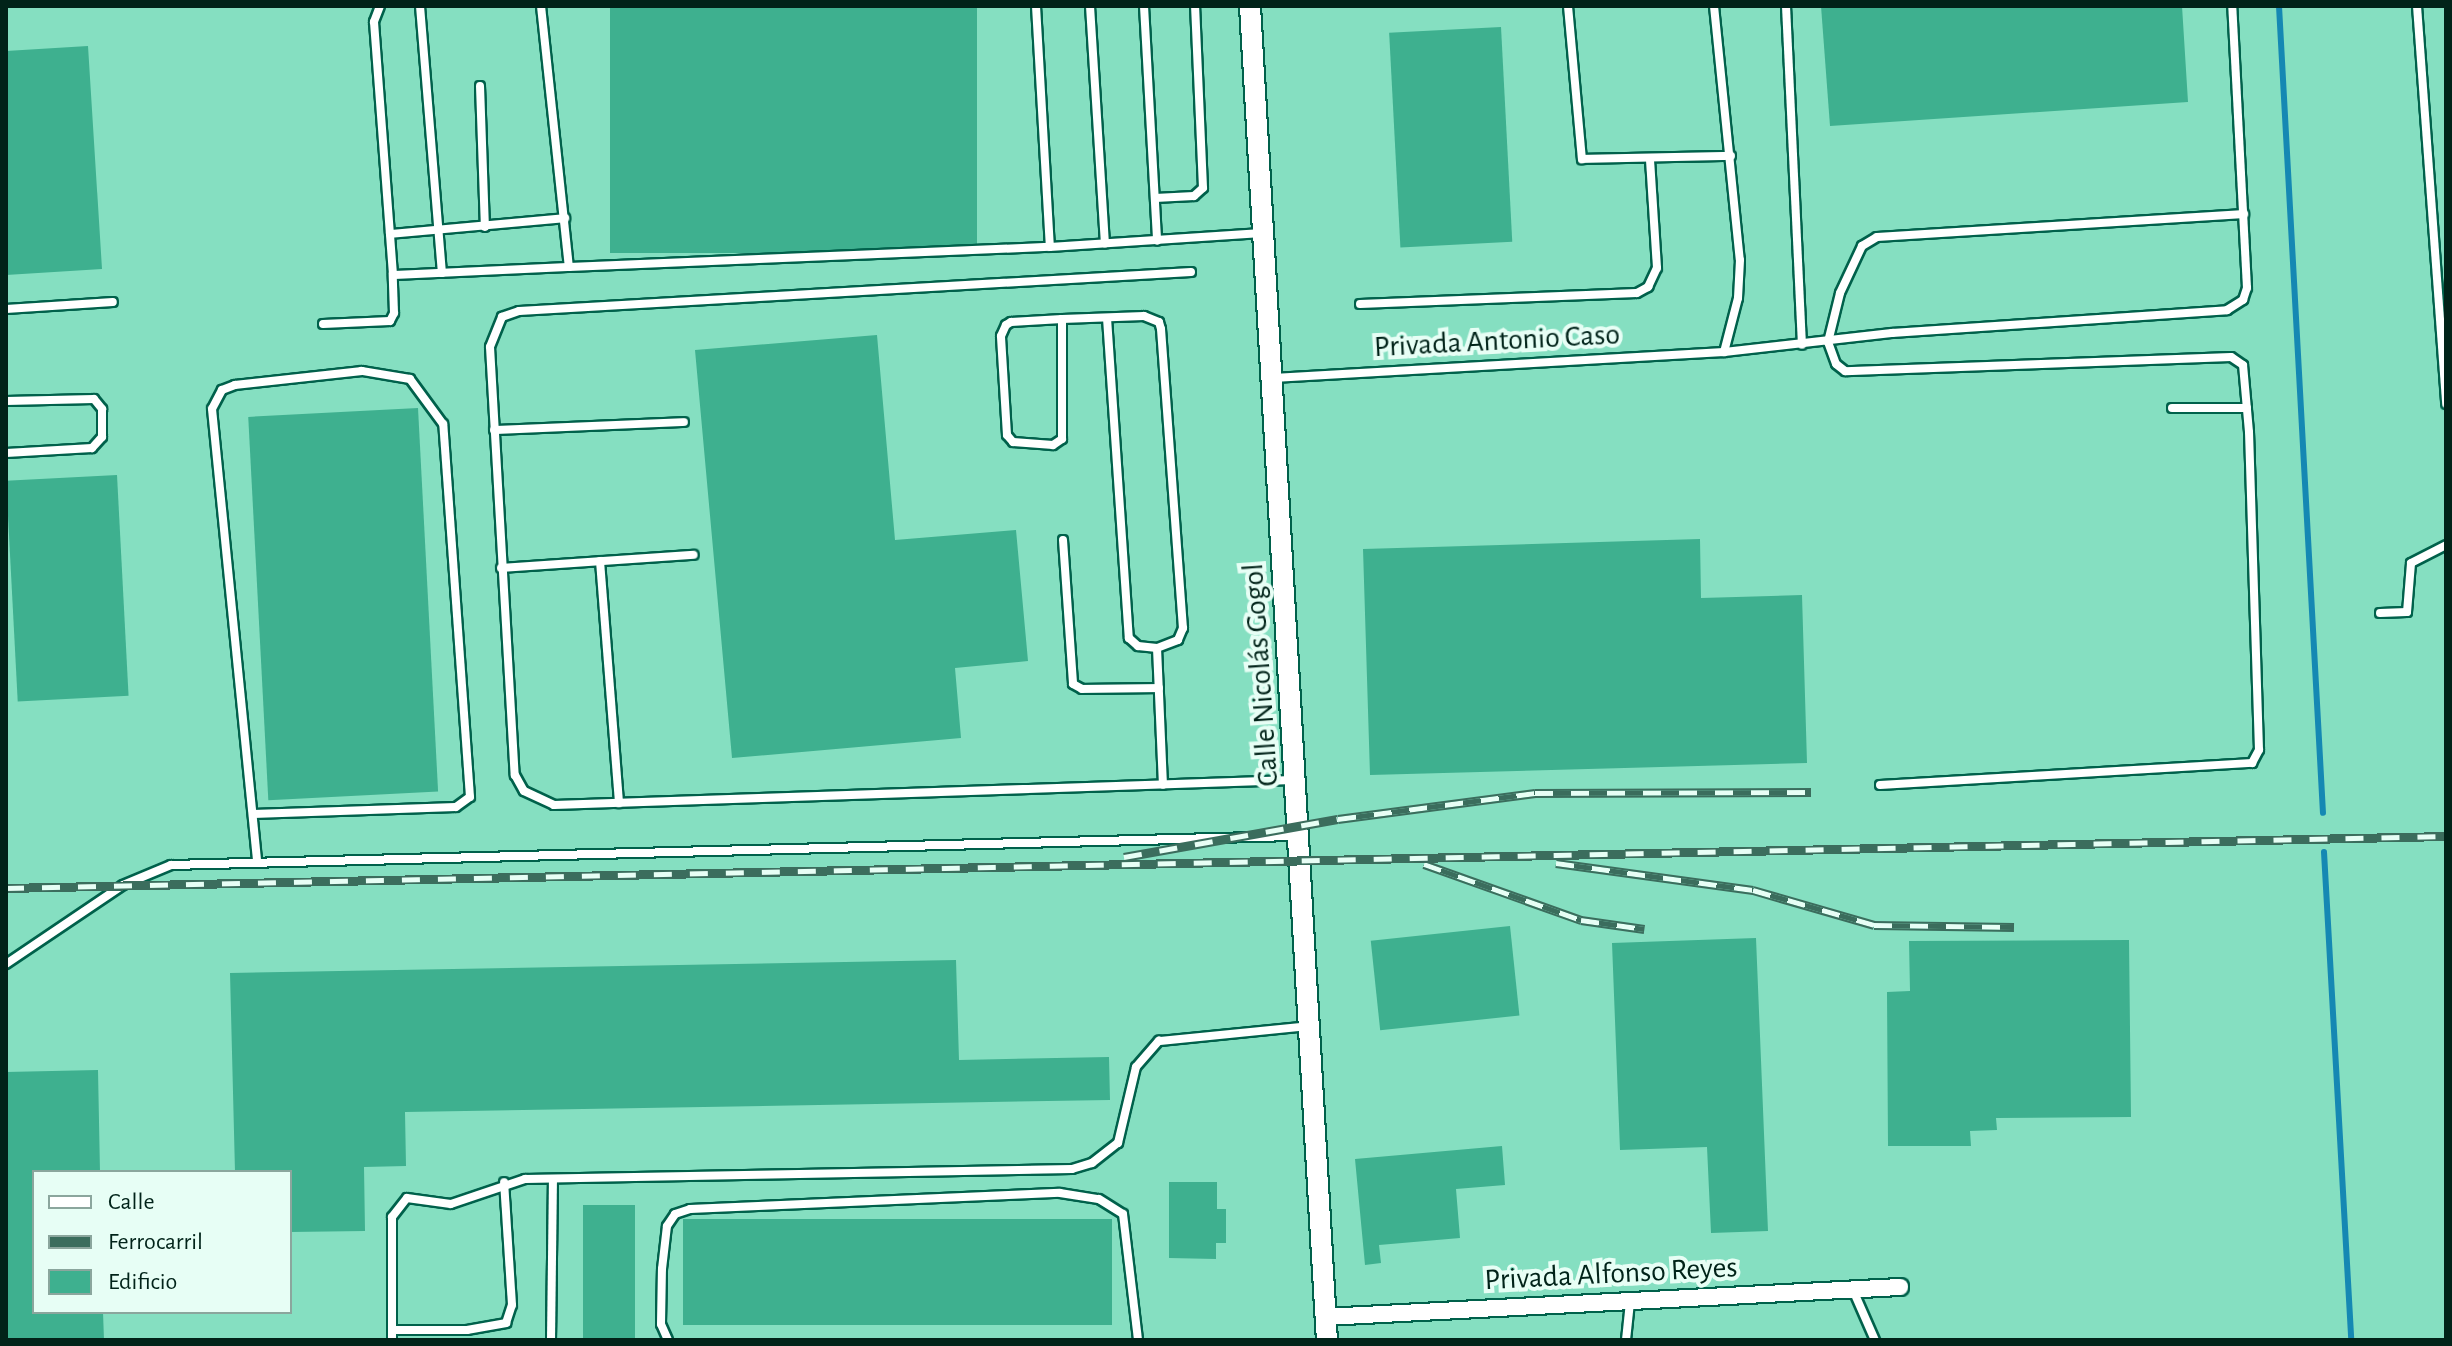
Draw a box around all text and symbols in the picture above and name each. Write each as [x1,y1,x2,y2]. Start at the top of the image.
street label: Privada Antonio Caso [1373,317,1621,365]
street label: Calle Nicolás Gogol [1235,562,1287,788]
legend [32,1170,292,1314]
text: Calle [108,1190,155,1214]
text: Ferrocarril [108,1230,203,1254]
street label: Privada Alfonso Reyes [1484,1249,1738,1299]
text: Edificio [108,1270,177,1294]

